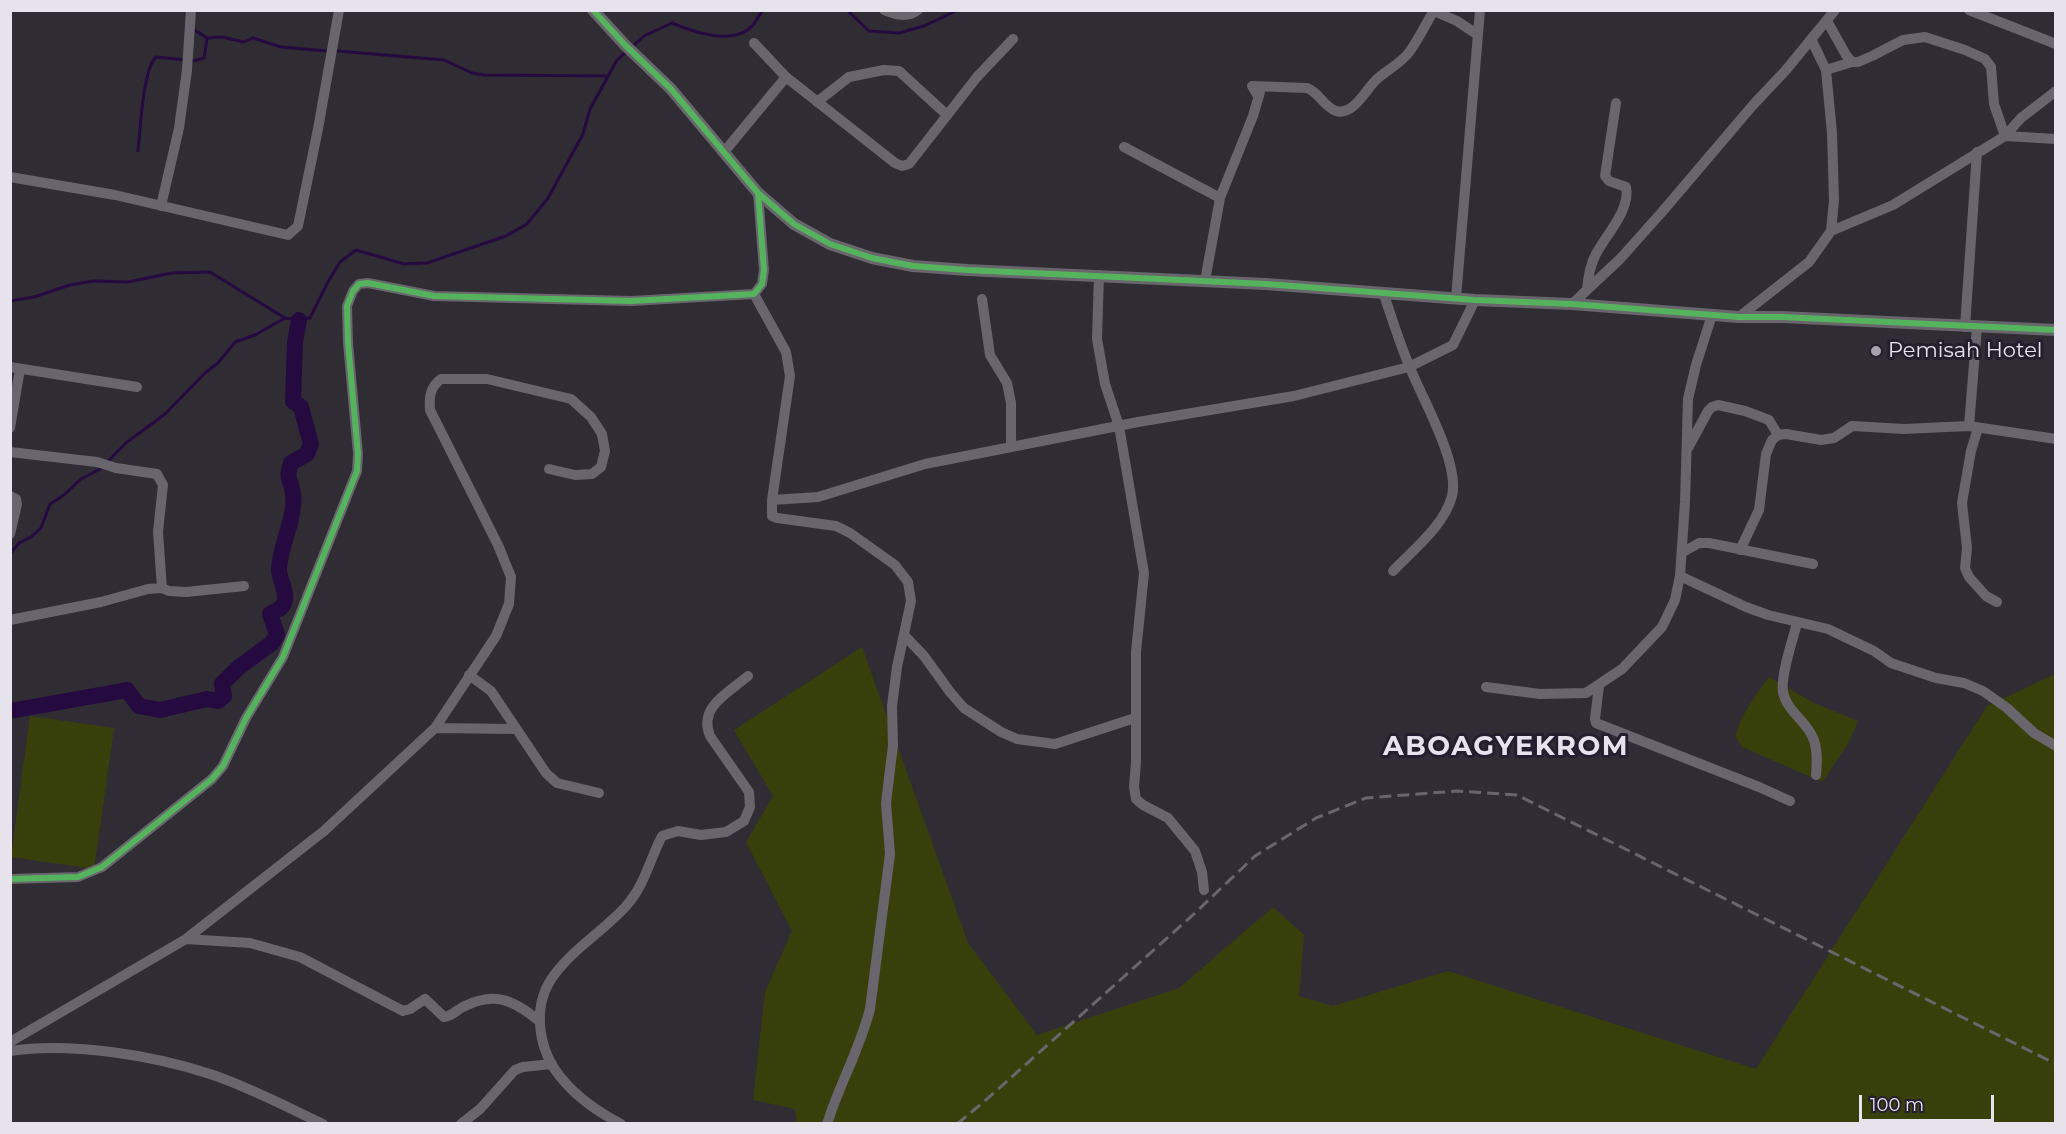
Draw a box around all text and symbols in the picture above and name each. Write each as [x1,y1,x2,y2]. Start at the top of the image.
place label: Pemisah Hotel [1888,338,2042,364]
marker: Pemisah Hotel [1869,344,1883,358]
district label: ABOAGYEKROM [1383,731,1629,763]
scale bar [1862,1083,1997,1121]
text: 100 m [1870,1094,1924,1116]

